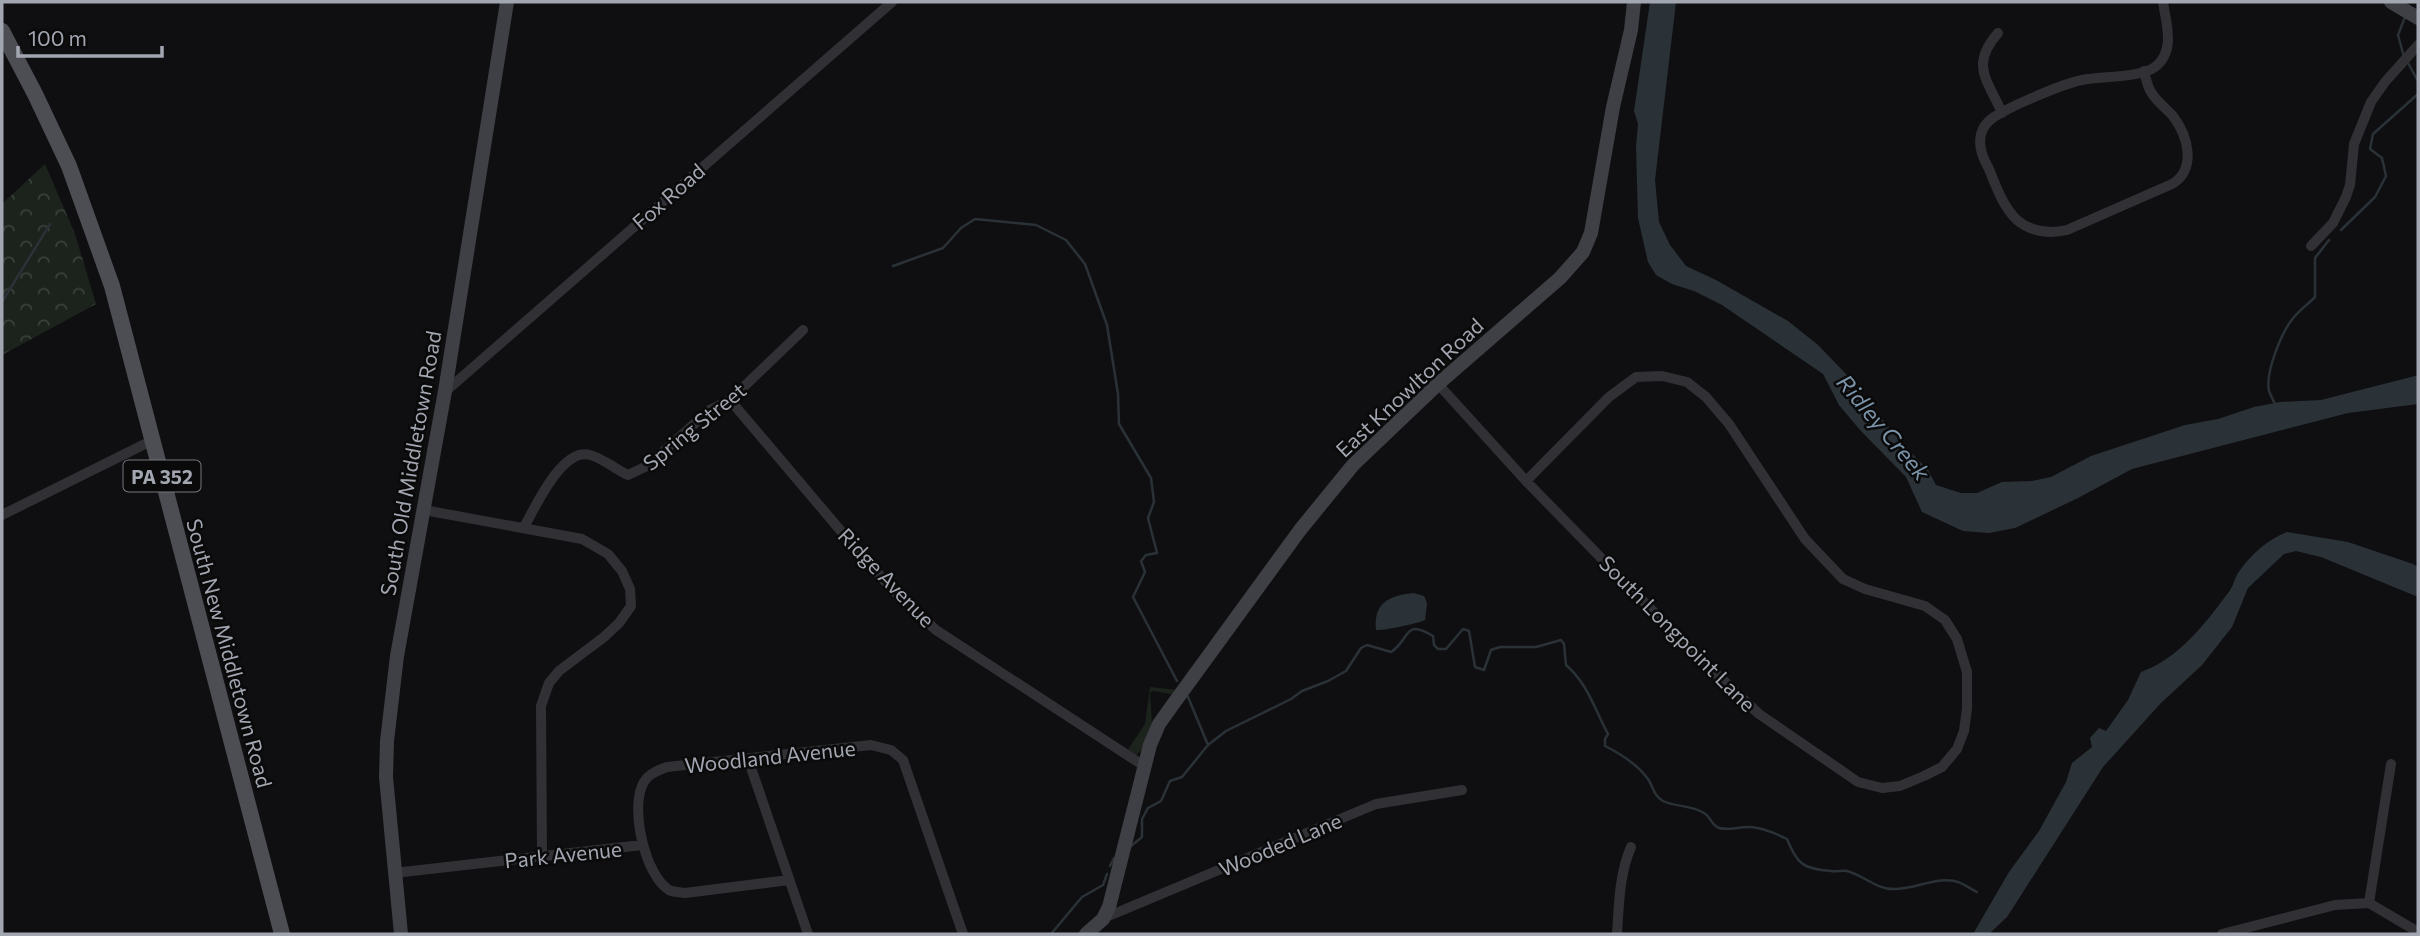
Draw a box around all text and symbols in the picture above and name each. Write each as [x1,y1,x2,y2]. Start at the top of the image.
scale bar [18,14,161,58]
text: 100 m [28,25,87,50]
street label: Fox Road [627,158,709,234]
street label: East Knowlton Road [1330,312,1488,462]
street label: South Old Middletown Road [374,329,446,597]
water label: Ridley Creek [1832,368,1937,486]
street label: Spring Street [637,377,751,475]
road number: PA 352 [124,461,200,491]
street label: South New Middletown Road [182,516,278,790]
street label: Ridge Avenue [834,522,940,632]
street label: South Longpoint Lane [1595,550,1761,716]
street label: Woodland Avenue [683,735,857,777]
street label: Wooded Lane [1215,807,1345,881]
street label: Park Avenue [503,835,623,873]

